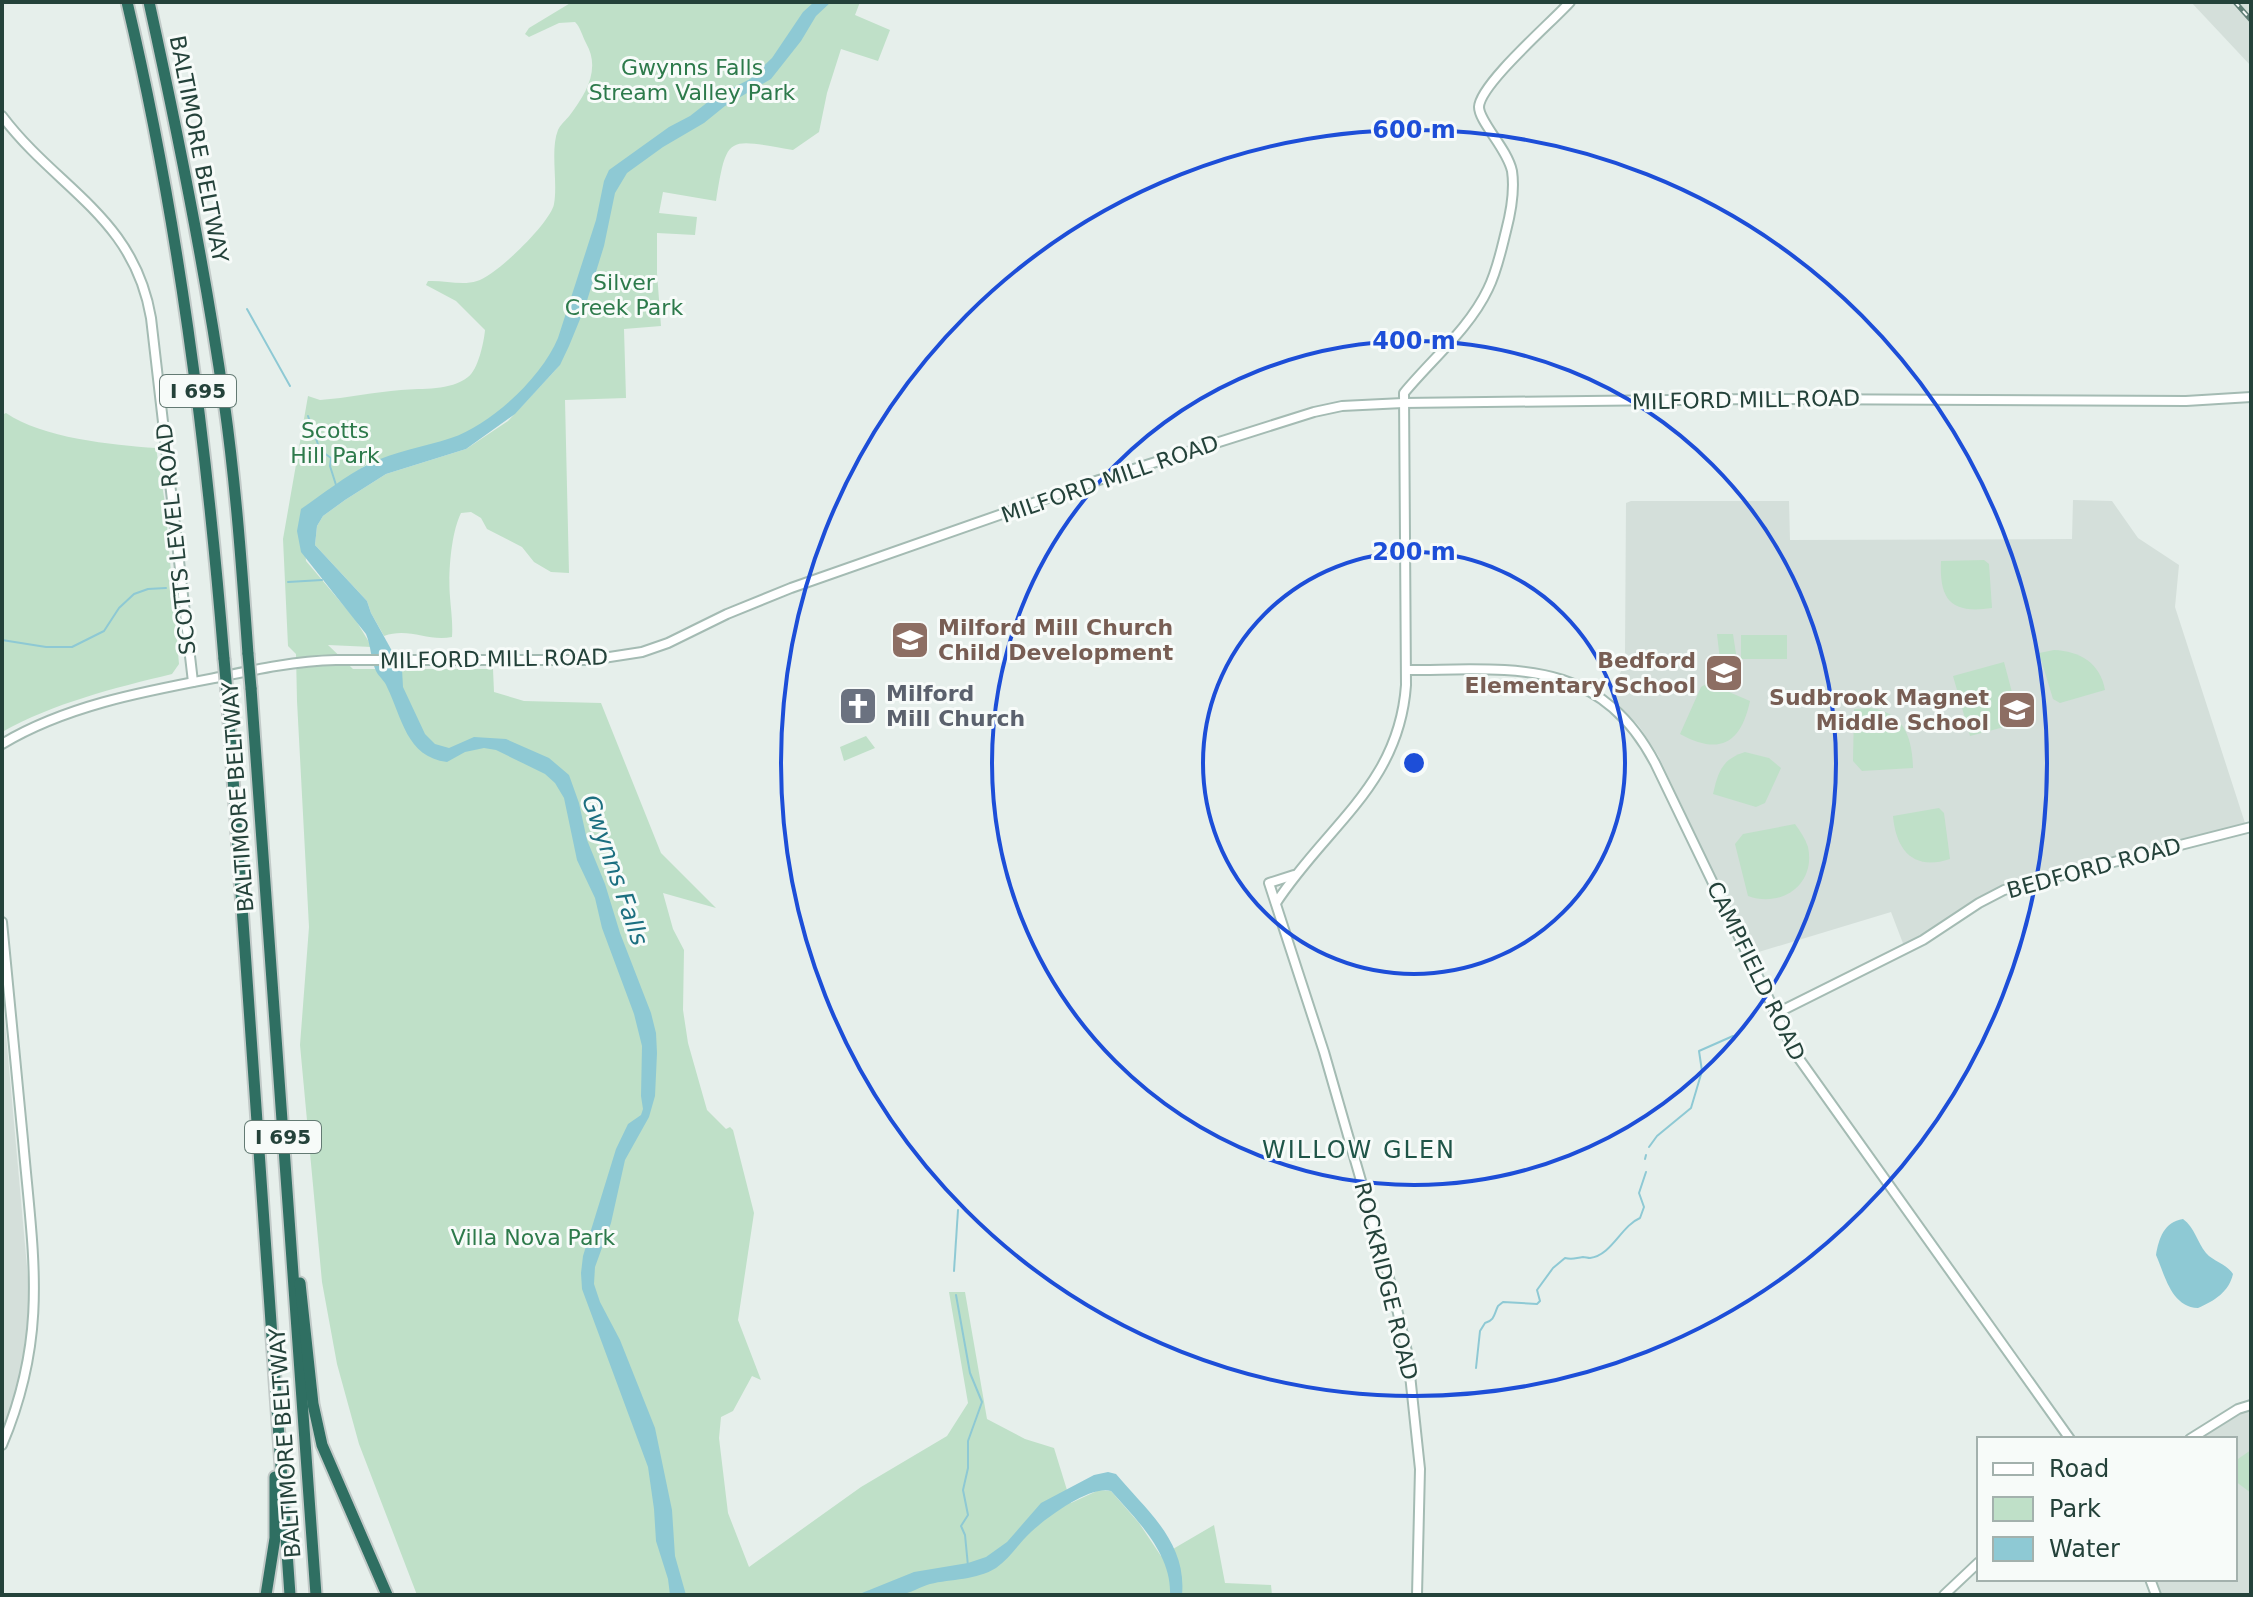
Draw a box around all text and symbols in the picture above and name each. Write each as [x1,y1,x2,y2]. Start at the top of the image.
street label: BALTIMORE BELTWAY [165,33,233,265]
park label: Gwynns Falls Stream Valley Park [589,55,796,105]
text: 600 m [1372,116,1456,144]
park label: Silver Creek Park [565,270,683,320]
text: 400 m [1372,327,1456,355]
road number: I 695 [160,375,236,407]
street label: MILFORD MILL ROAD [1632,386,1860,414]
park label: Scotts Hill Park [290,418,380,468]
street label: SCOTTS LEVEL ROAD [151,422,201,656]
street label: MILFORD MILL ROAD [998,430,1222,528]
text: 200 m [1372,538,1456,566]
place label: Milford Mill Church Child Development [938,615,1174,665]
school or university icon: Milford Mill Church Child Development [889,619,931,661]
street label: MILFORD MILL ROAD [380,645,608,673]
place label: Bedford Elementary School [1464,648,1696,698]
school or university icon: Bedford Elementary School [1703,652,1745,694]
street label: BALTIMORE BELTWAY [217,680,259,913]
place label: Milford Mill Church [886,681,1025,731]
church icon: Milford Mill Church [837,685,879,727]
place label: Sudbrook Magnet Middle School [1769,685,1989,735]
school or university icon: Sudbrook Magnet Middle School [1996,689,2038,731]
centre of rings [1400,749,1428,777]
water label: Gwynns Falls [576,791,654,949]
street label: BEDFORD ROAD [2004,833,2184,903]
street label: CAMPFIELD ROAD [1702,877,1810,1065]
road number: I 695 [245,1121,321,1153]
district label: WILLOW GLEN [1262,1136,1456,1164]
street label: ROCKRIDGE ROAD [1349,1179,1423,1383]
park label: Villa Nova Park [451,1225,615,1250]
street label: BALTIMORE BELTWAY [264,1326,306,1559]
legend [1977,1437,2237,1581]
text: Road [2049,1455,2109,1483]
text: Park [2049,1495,2101,1523]
text: Water [2049,1535,2120,1563]

